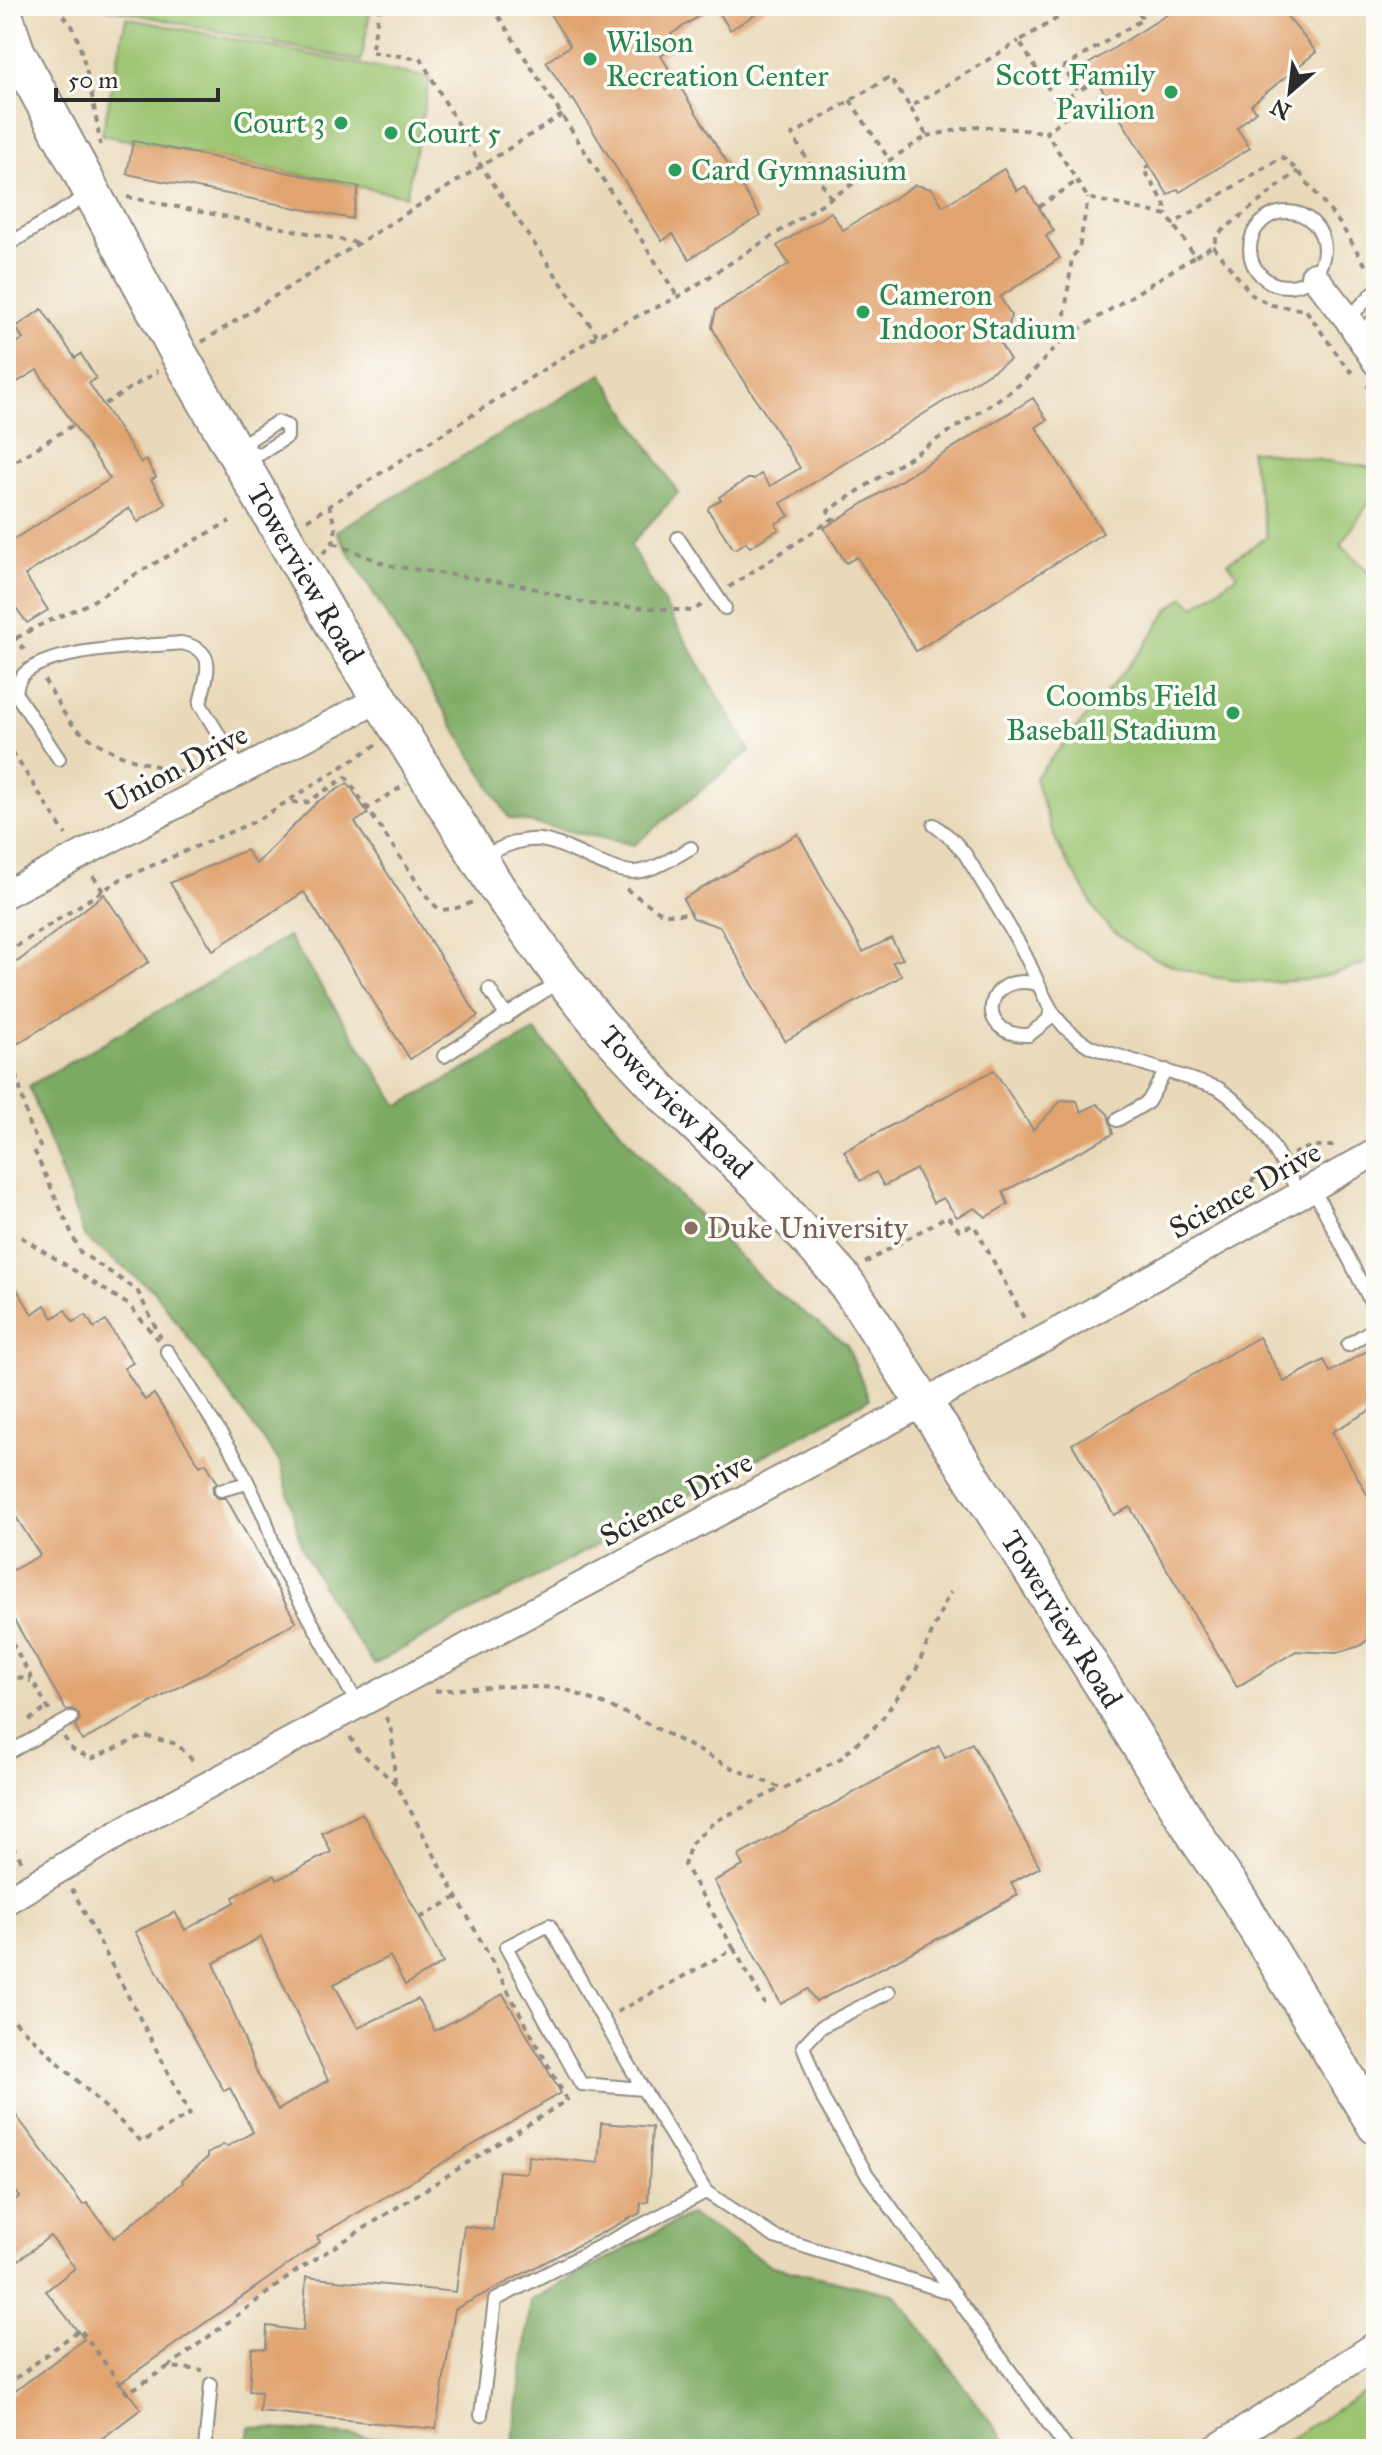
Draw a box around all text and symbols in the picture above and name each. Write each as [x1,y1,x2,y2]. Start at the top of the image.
place label: Wilson Recreation Center [606,24,829,94]
marker: Wilson Recreation Center [581,50,599,68]
scale bar [56,52,218,102]
north arrow [1250,52,1330,132]
place label: Scott Family Pavilion [995,57,1156,127]
text: 50 m [68,65,118,95]
marker: Scott Family Pavilion [1162,83,1180,101]
text: N [1266,93,1295,126]
place label: Court 3 [233,105,325,141]
marker: Court 3 [332,114,350,132]
place label: Court 5 [407,115,501,151]
marker: Court 5 [382,124,400,142]
place label: Card Gymnasium [691,152,907,188]
marker: Card Gymnasium [666,161,684,179]
place label: Cameron Indoor Stadium [879,277,1076,347]
marker: Cameron Indoor Stadium [854,303,872,321]
street label: Towerview Road [239,477,372,670]
place label: Coombs Field Baseball Stadium [1006,678,1217,748]
marker: Coombs Field Baseball Stadium [1224,704,1242,722]
street label: Union Drive [100,716,254,820]
street label: Towerview Road [592,1018,760,1186]
street label: Science Drive [1163,1134,1327,1246]
place label: Duke University [707,1210,909,1246]
marker: Duke University [682,1219,700,1237]
street label: Science Drive [593,1444,759,1554]
street label: Towerview Road [993,1524,1130,1715]

